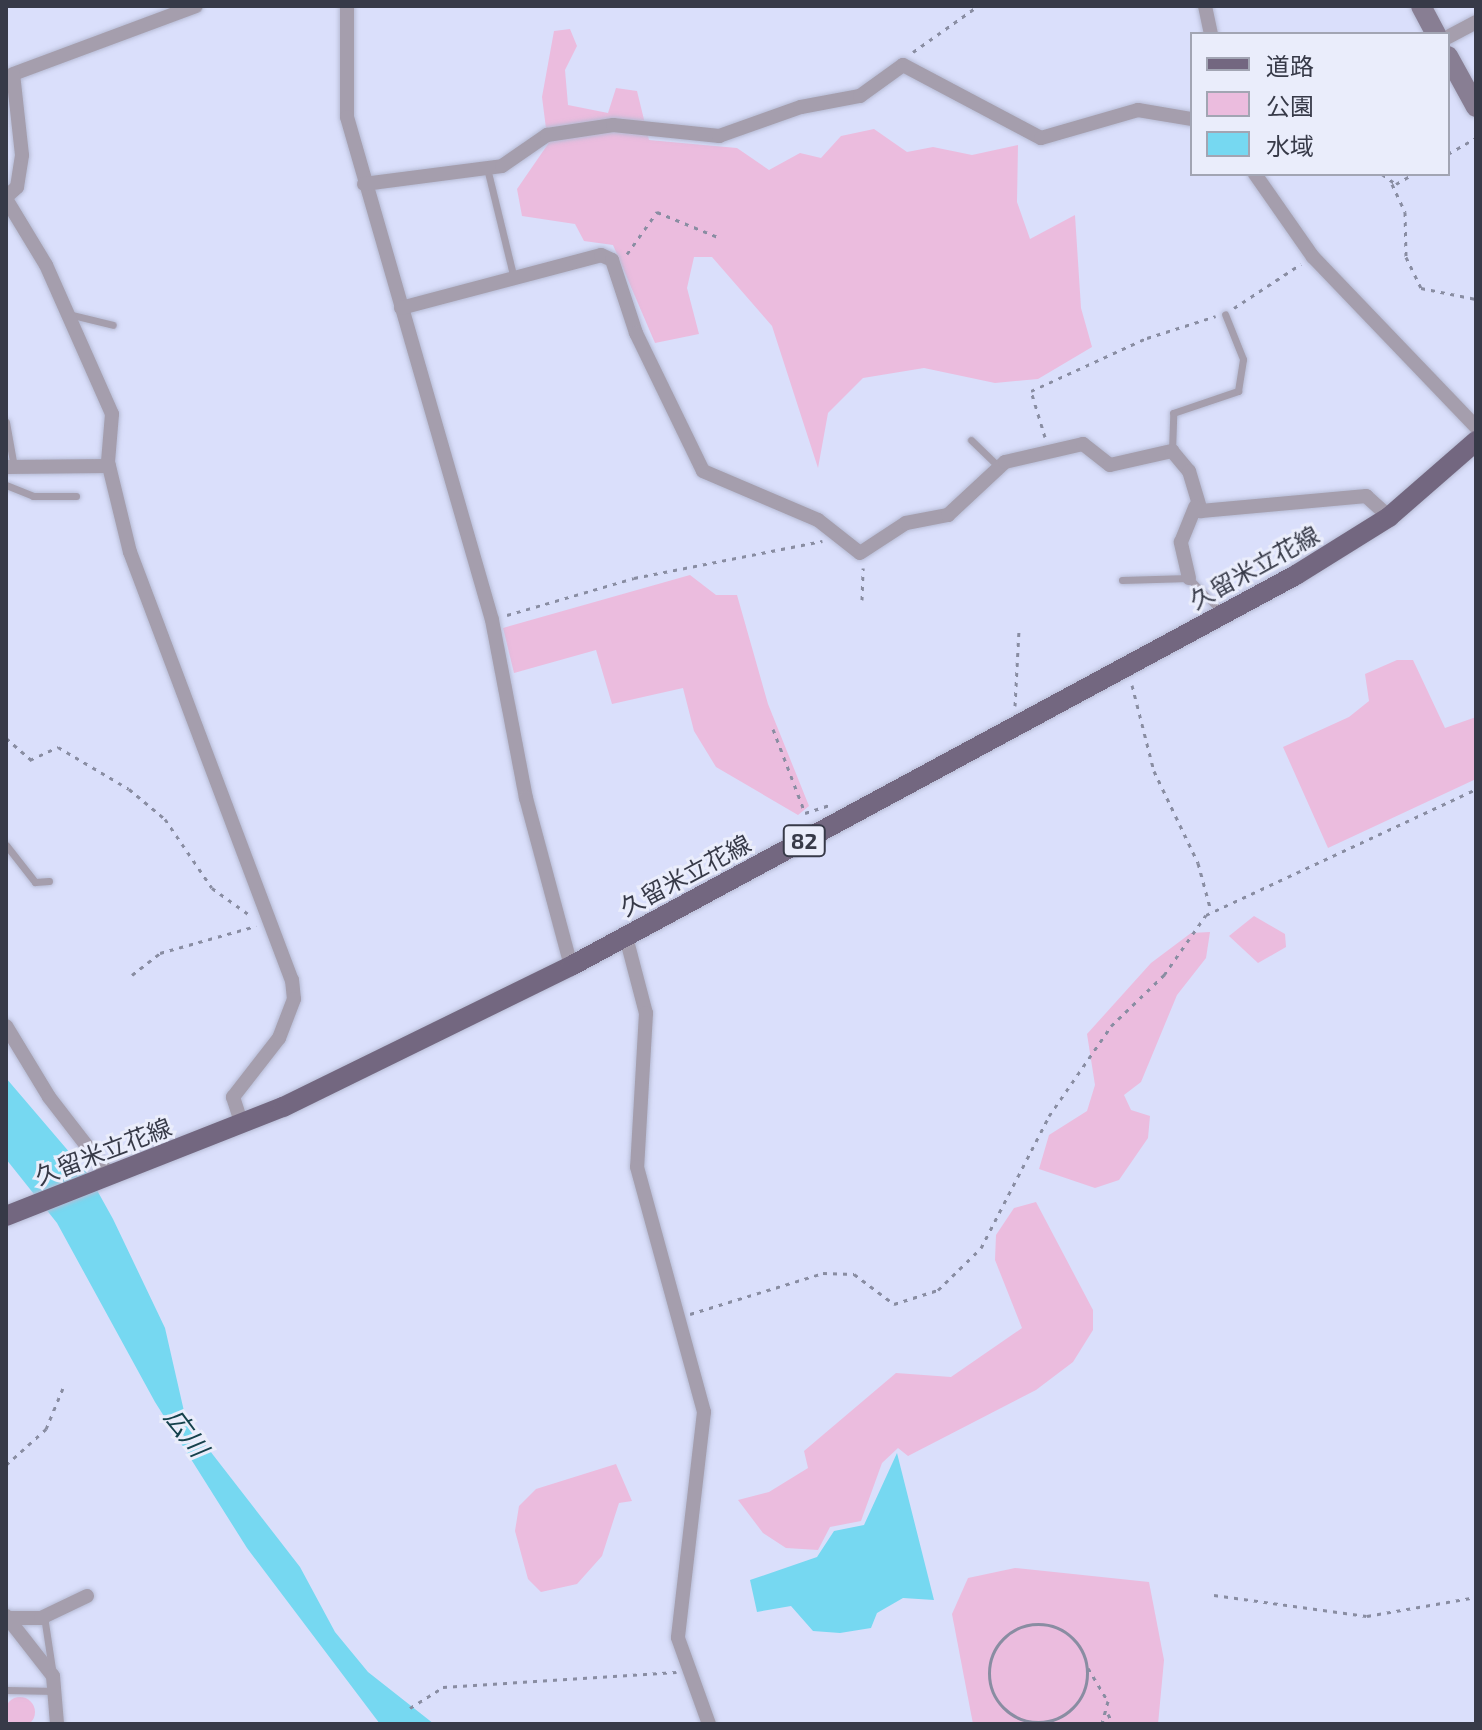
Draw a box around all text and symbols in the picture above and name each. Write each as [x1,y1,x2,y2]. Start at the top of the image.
legend [1190,32,1450,176]
text: 道路 [1266,51,1314,80]
text: 公園 [1266,91,1314,120]
text: 水域 [1266,131,1314,160]
street label: 久留米立花線 [1184,519,1324,615]
road number: 82 [782,823,826,859]
street label: 久留米立花線 [615,828,755,922]
street label: 久留米立花線 [31,1112,175,1190]
water label: 広川 [159,1402,215,1462]

